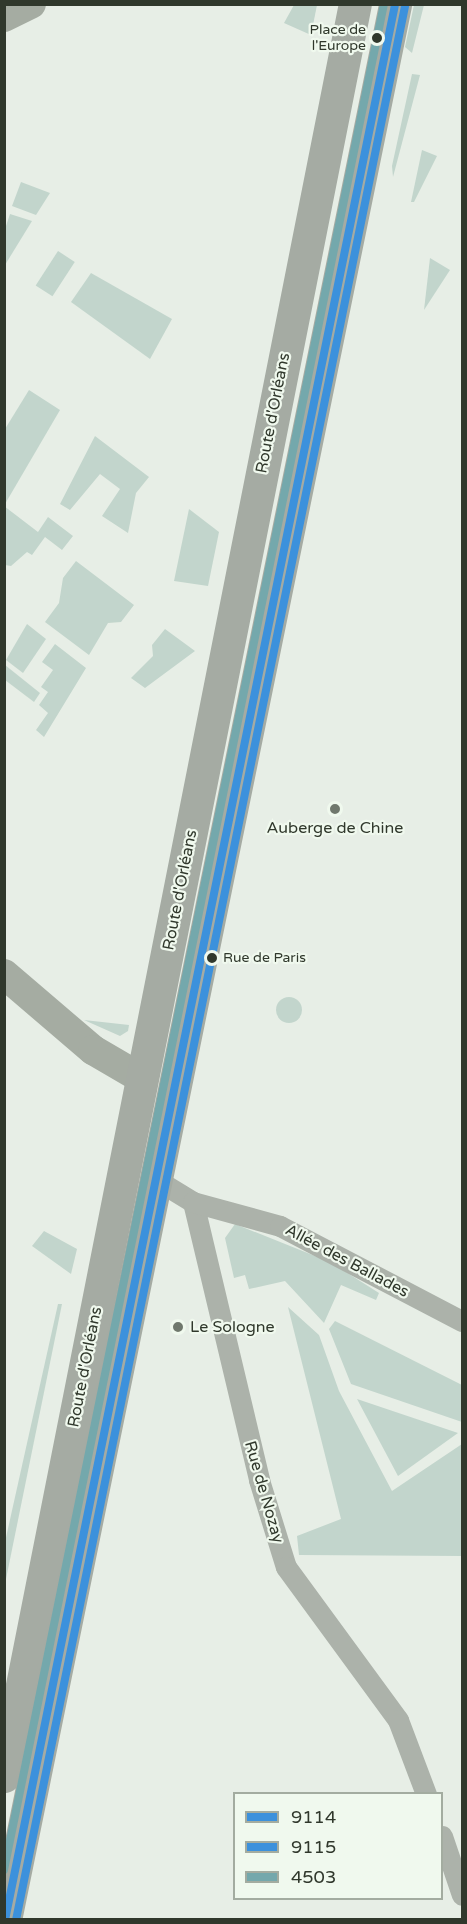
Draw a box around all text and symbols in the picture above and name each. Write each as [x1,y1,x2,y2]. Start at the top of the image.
place label: Place de l'Europe [310,22,366,54]
marker: Place de l'Europe [371,32,383,44]
street label: Route d'Orléans [252,351,294,475]
marker: Auberge de Chine [328,802,342,816]
place label: Auberge de Chine [267,818,403,838]
street label: Route d'Orléans [159,828,201,952]
place label: Rue de Paris [223,950,306,966]
marker: Rue de Paris [206,952,218,964]
street label: Allée des Ballades [282,1220,412,1302]
street label: Route d'Orléans [64,1305,106,1429]
place label: Le Sologne [190,1317,275,1337]
marker: Le Sologne [171,1320,185,1334]
street label: Rue de Nozay [240,1439,288,1545]
legend [233,1792,443,1900]
text: 9114 [291,1806,336,1828]
text: 9115 [291,1836,336,1858]
text: 4503 [291,1866,336,1888]

